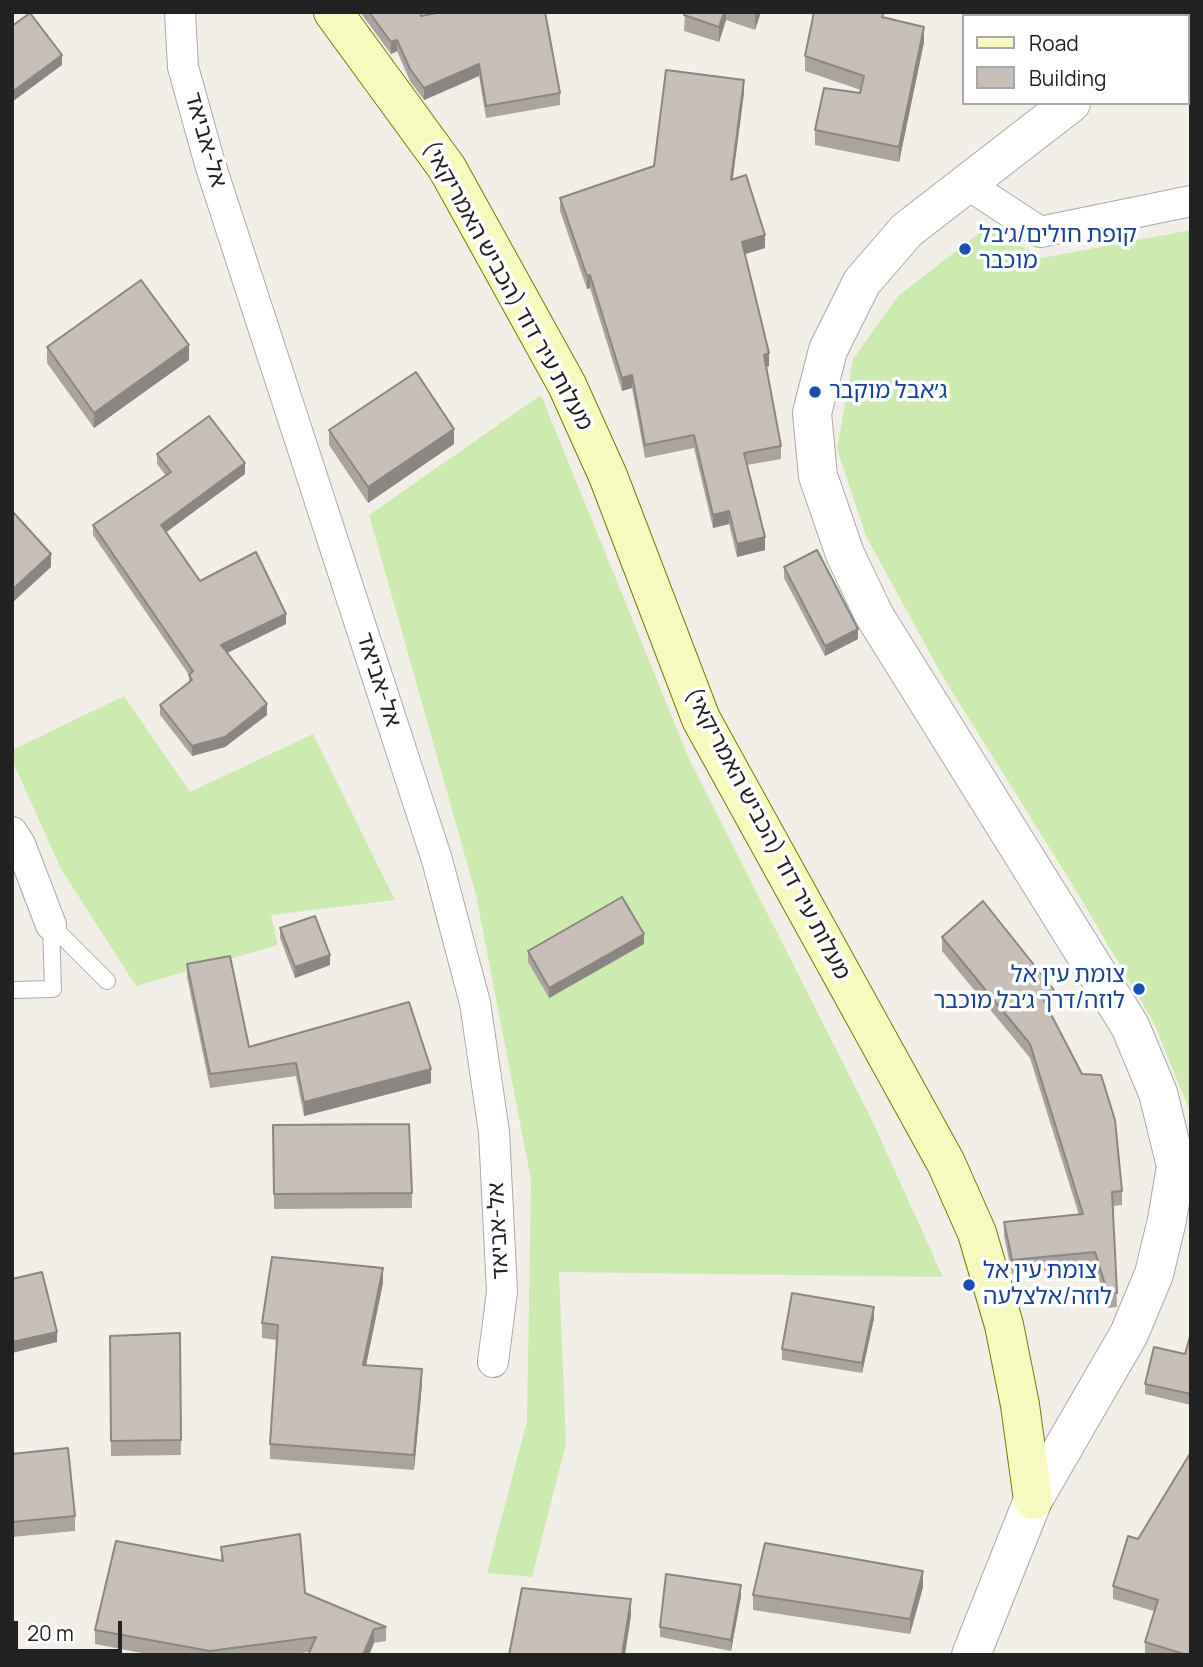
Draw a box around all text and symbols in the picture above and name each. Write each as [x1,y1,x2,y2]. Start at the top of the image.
legend [962,14,1189,105]
text: Road [1029,29,1079,57]
text: Building [1029,64,1106,92]
street label: אל-אביאד [178,89,232,191]
street label: מעלות עיר דוד (הכביש האמריקאי) [416,136,598,436]
place label: קופת חולים/ג׳בל מוכבר [979,222,1137,276]
marker: קופת חולים/ג׳בל מוכבר [957,241,973,257]
place label: ג׳אבל מוקבר [829,378,947,406]
marker: ג׳אבל מוקבר [807,384,823,400]
street label: אל-אביאד [350,629,406,731]
street label: מעלות עיר דוד (הכביש האמריקאי) [678,683,856,985]
place label: צומת עין אל לוזה/דרך ג׳בל מוכבר [933,962,1125,1016]
marker: צומת עין אל לוזה/דרך ג׳בל מוכבר [1131,981,1147,997]
street label: אל-אביאד [483,1182,515,1280]
place label: צומת עין אל לוזה/אלצלעה [983,1258,1112,1312]
marker: צומת עין אל לוזה/אלצלעה [961,1277,977,1293]
scale bar [18,1608,126,1652]
text: 20 m [27,1619,74,1647]

